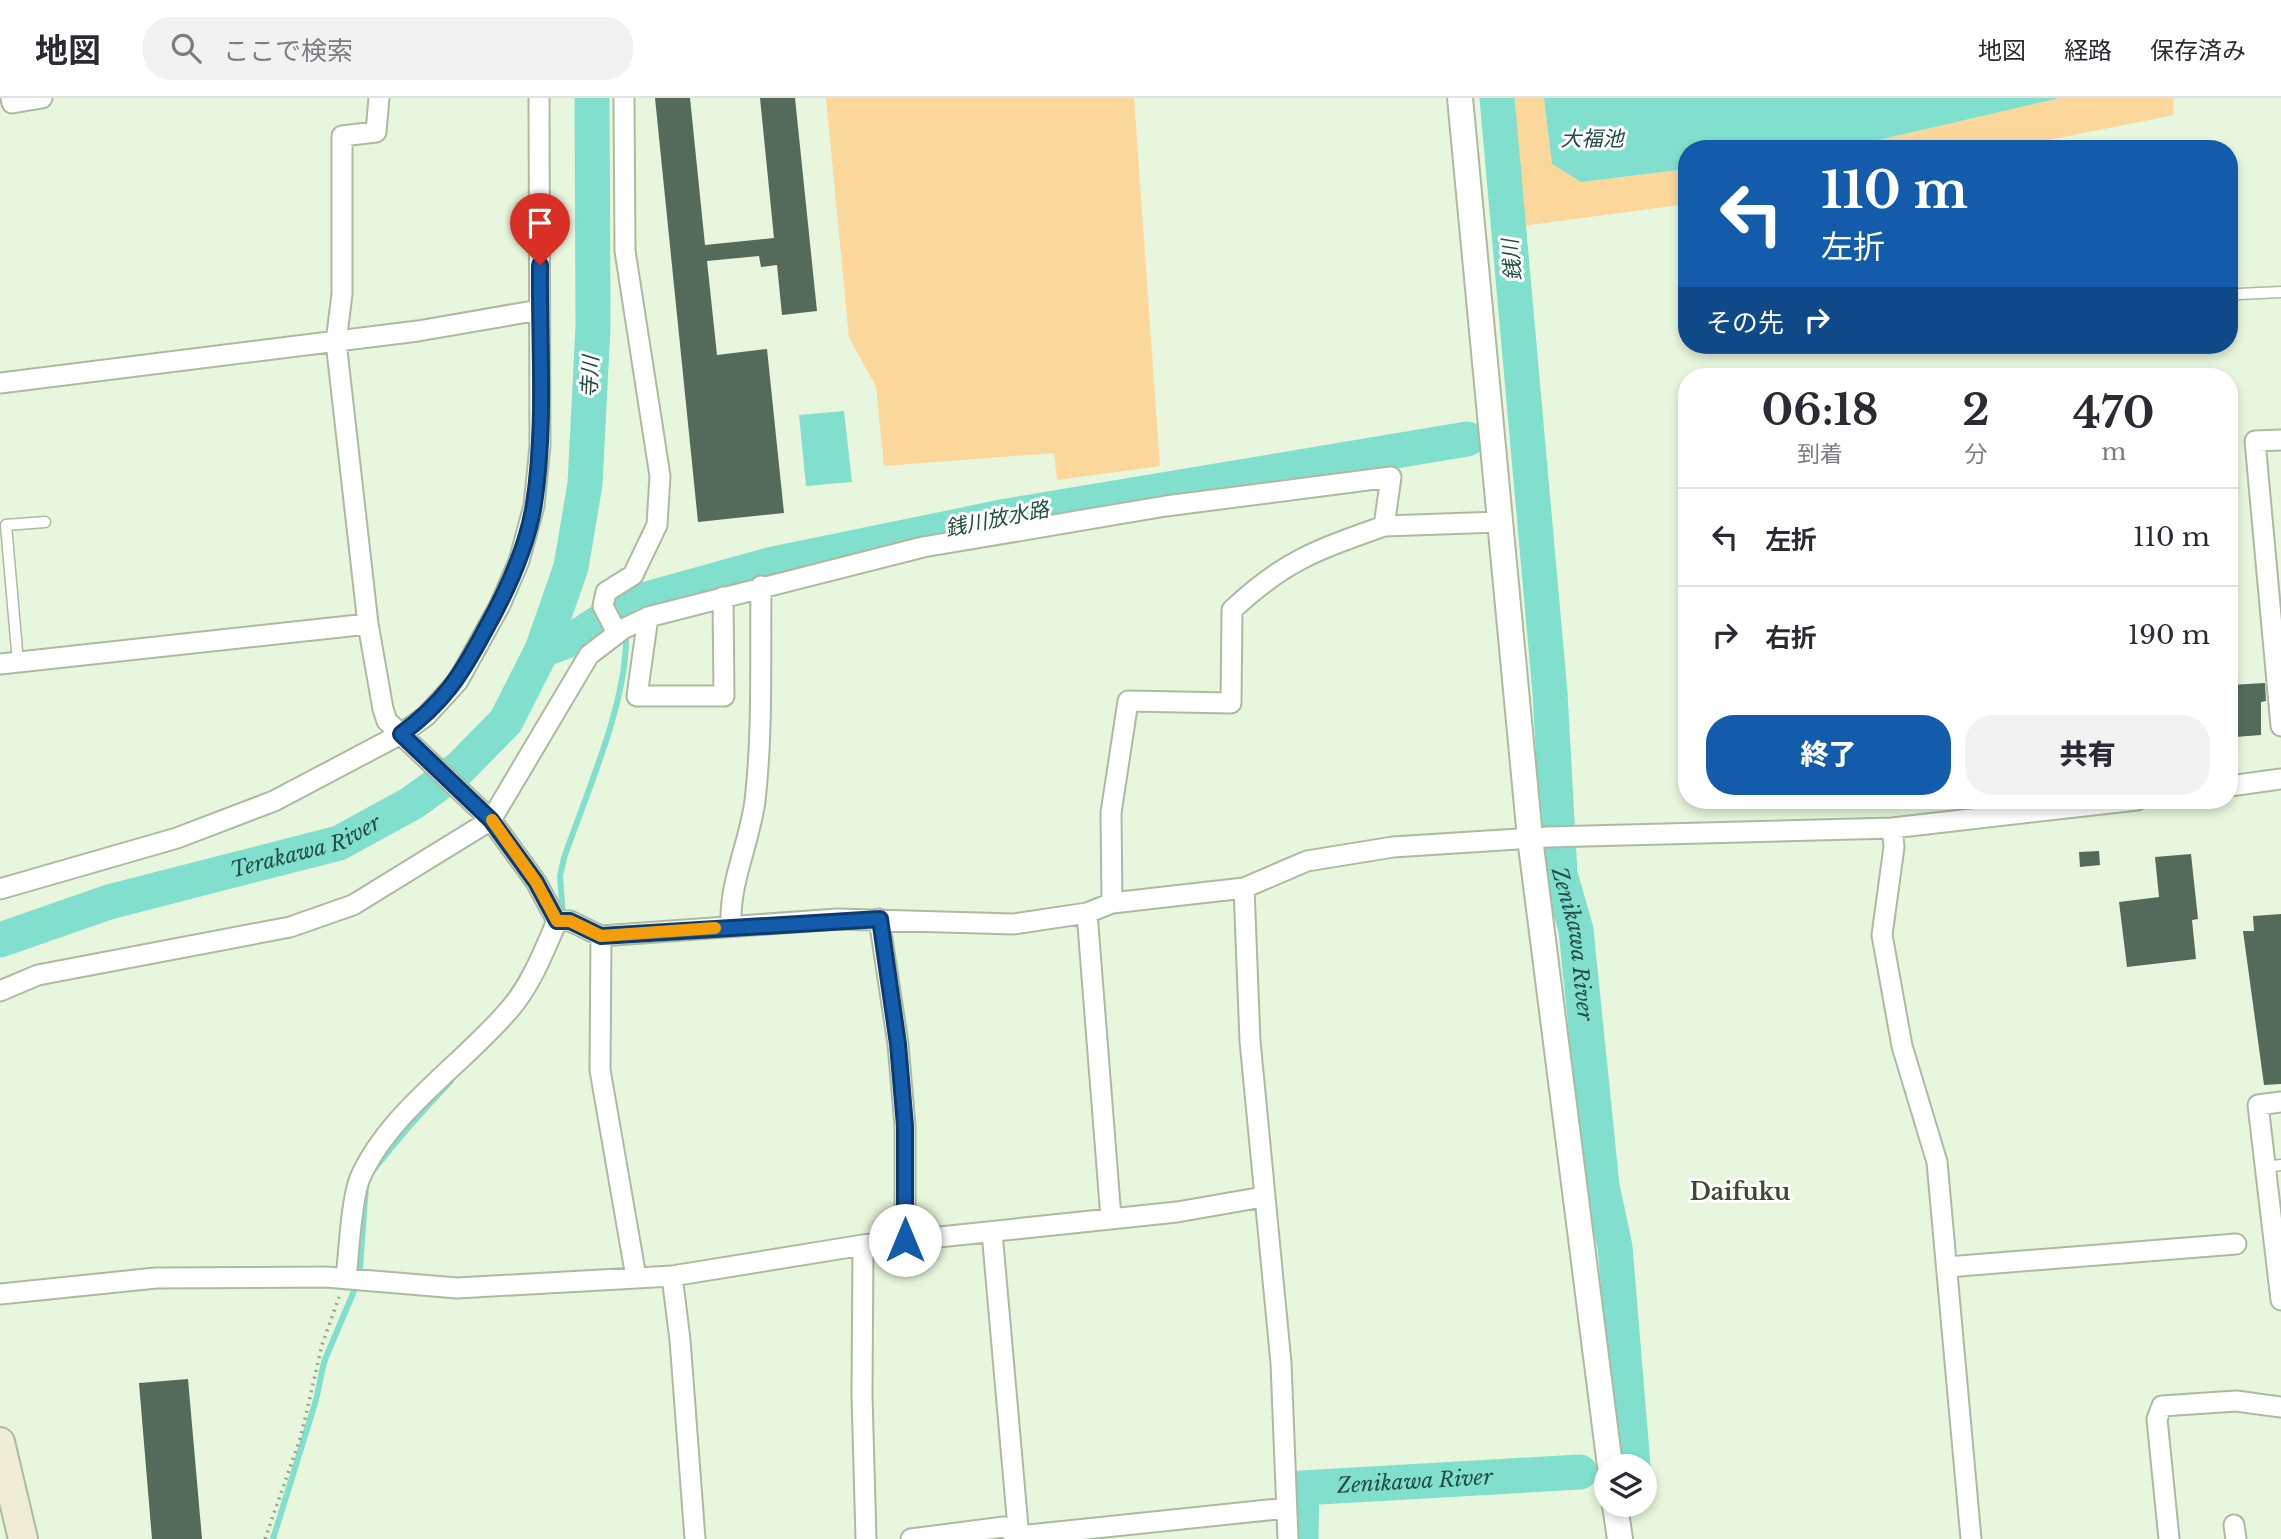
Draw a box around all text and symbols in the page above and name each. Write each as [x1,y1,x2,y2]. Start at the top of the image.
search box [143,17,633,80]
icon: search [167,29,205,67]
text: 地図 [35,30,101,71]
text: ここで検索 [223,35,353,67]
text: 地図 [1978,36,2026,65]
text: 経路 [2064,36,2112,65]
text: 保存済み [2150,36,2246,65]
water label: 大福池 [1561,126,1625,152]
text: 110 m [1821,160,1968,221]
icon: left [1706,168,1797,259]
pin [510,193,570,265]
icon: arrive [521,204,559,242]
text: 左折 [1821,227,1885,267]
water label: 銭川 [1497,236,1527,282]
icon: right [1798,301,1836,339]
text: その先 [1706,307,1784,339]
water label: 寺川 [576,353,604,399]
text: 06:18 [1762,384,1879,436]
text: 2 [1962,384,1990,436]
text: 470 [2073,387,2154,439]
text: m [2101,438,2126,466]
text: 到着 [1797,440,1843,468]
text: 分 [1964,440,1987,468]
water label: 銭川放水路 [943,496,1053,542]
icon: left [1706,518,1744,556]
text: 110 m [2133,521,2210,553]
text: 左折 [1765,524,1817,556]
icon: right [1706,616,1744,654]
text: 190 m [2128,619,2210,651]
text: 右折 [1765,622,1817,654]
button: 終了 [1706,715,1951,795]
button: 共有 [1965,715,2210,795]
water label: Terakawa River [228,809,386,883]
water label: Zenikawa River [1545,863,1598,1023]
district label: Daifuku [1690,1178,1791,1206]
position arrow [868,1203,942,1277]
map controls [1594,1454,1657,1517]
button: layers [1594,1454,1657,1517]
water label: Zenikawa River [1335,1464,1495,1499]

